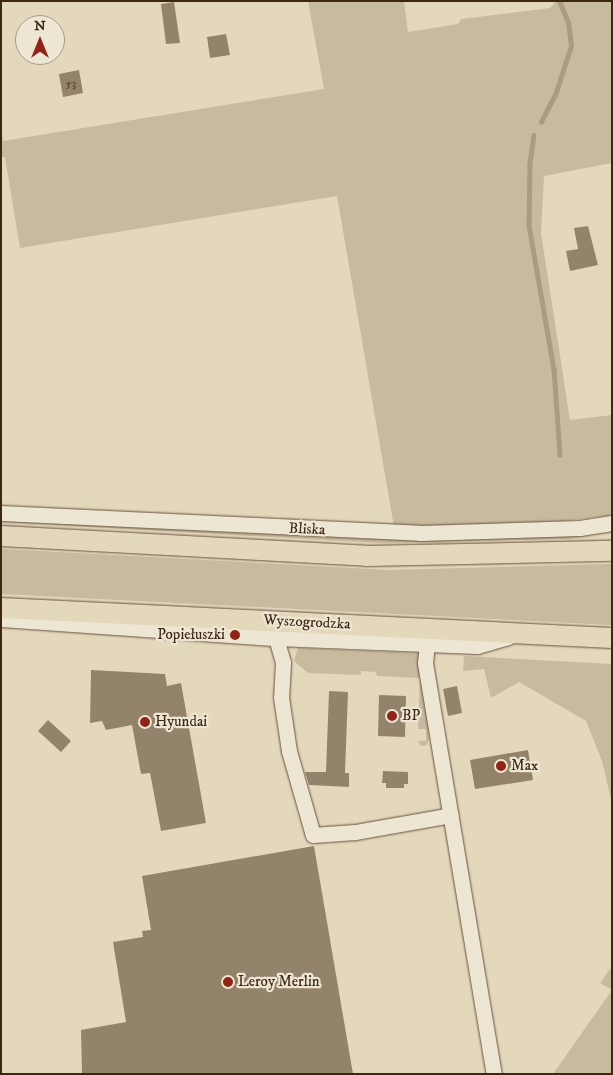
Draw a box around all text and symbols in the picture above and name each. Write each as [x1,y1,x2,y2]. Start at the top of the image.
north arrow [15,15,65,65]
text: N [34,17,46,35]
house number: 53 [66,77,76,91]
street label: Bliska [288,519,326,539]
street label: Wyszogrodzka [263,611,351,633]
place label: Popiełuszki [157,626,225,644]
marker: Popiełuszki [229,629,241,641]
place label: BP [402,707,420,725]
marker: BP [386,710,398,722]
place label: Hyundai [155,713,207,731]
marker: Hyundai [139,716,151,728]
place label: Max [511,757,538,775]
marker: Max [495,760,507,772]
place label: Leroy Merlin [238,973,320,991]
marker: Leroy Merlin [222,976,234,988]

